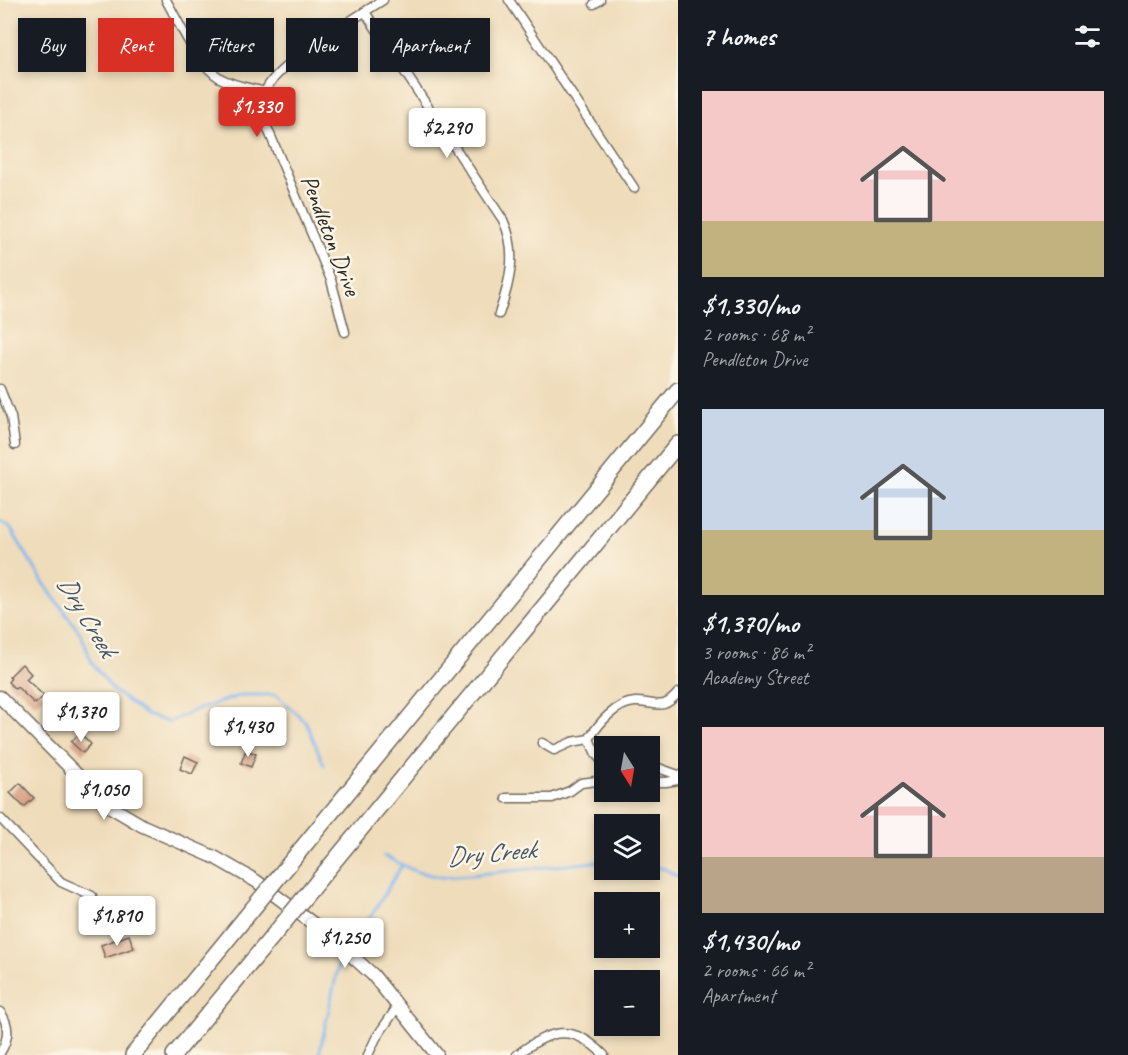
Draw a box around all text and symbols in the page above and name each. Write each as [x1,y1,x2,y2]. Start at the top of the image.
chip: Buy [18,18,86,72]
chip: Rent [98,18,174,72]
chip: Filters [186,18,274,72]
chip: New [286,18,358,72]
chip: Apartment [370,18,490,72]
text: 7 homes [702,20,775,53]
icon: filters [1071,20,1104,53]
pin: $1,330 [208,87,306,138]
text: $1,330 [233,94,281,119]
pin: $2,290 [398,108,496,159]
text: $2,290 [423,115,471,140]
icon: home [849,130,957,238]
street label: Pendleton Drive [294,171,368,301]
text: $1,330/mo [702,289,799,322]
text: 2 rooms · 68 m² [702,322,810,347]
text: Pendleton Drive [702,347,807,372]
icon: home [849,448,957,556]
water label: Dry Creek [50,570,126,666]
text: $1,370/mo [702,607,799,640]
text: 3 rooms · 86 m² [702,640,810,665]
text: Academy Street [702,665,808,690]
pin: $1,370 [32,692,130,743]
text: $1,370 [57,699,105,724]
pin: $1,430 [199,707,297,758]
text: $1,430 [224,714,272,739]
north arrow [594,736,660,802]
map controls [594,736,660,1036]
icon: home [849,766,957,874]
pin: $1,050 [55,770,153,821]
text: $1,050 [80,777,128,802]
button: layers [594,814,660,880]
water label: Dry Creek [446,832,541,873]
button: + [594,892,660,958]
pin: $1,810 [68,896,166,947]
text: $1,810 [93,903,141,928]
pin: $1,250 [296,918,394,969]
text: $1,250 [321,925,369,950]
text: $1,430/mo [702,925,799,958]
text: 2 rooms · 66 m² [702,958,810,983]
button: − [594,970,660,1036]
text: Apartment [702,983,775,1008]

